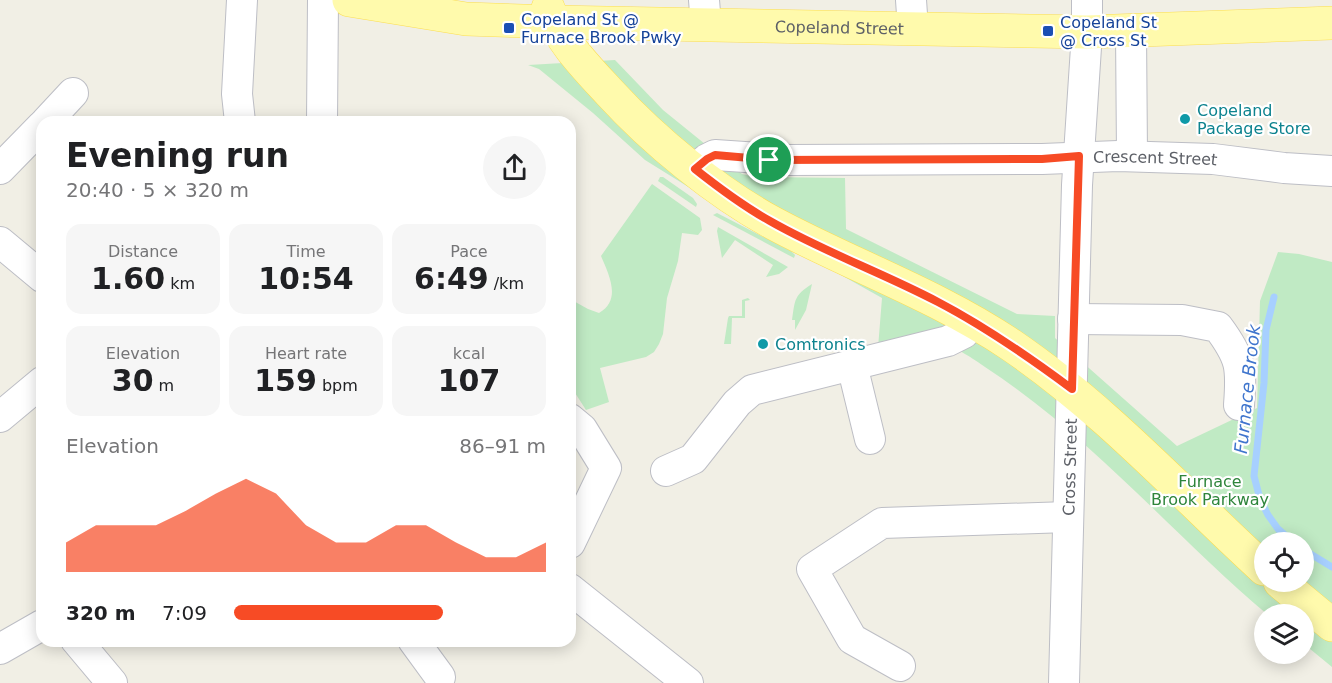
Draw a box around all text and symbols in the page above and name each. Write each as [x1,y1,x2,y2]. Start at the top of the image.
place label: Copeland St @ Furnace Brook Pwky [521,10,681,47]
place label: Copeland St @ Cross St [1060,13,1157,50]
street label: Copeland Street [775,17,904,38]
marker: Copeland St @ Furnace Brook Pwky [502,21,516,35]
marker: Copeland St @ Cross St [1041,24,1055,38]
place label: Copeland Package Store [1197,101,1311,138]
marker: Copeland Package Store [1178,112,1192,126]
pin [743,134,794,185]
text: Evening run [66,136,289,175]
button: share [483,136,546,199]
icon: arrive [752,143,785,176]
street label: Crescent Street [1093,146,1219,169]
text: 20:40 · 5 × 320 m [66,178,249,202]
text: Distance [108,242,178,261]
text: Time [286,242,326,261]
text: Pace [450,242,488,261]
text: 1.60 [91,261,165,296]
text: 10:54 [258,261,354,296]
text: 6:49 [414,261,489,296]
text: km [165,274,195,293]
text: /km [489,274,524,293]
water label: Furnace Brook [1230,322,1264,455]
place label: Comtronics [775,335,866,354]
marker: Comtronics [756,337,770,351]
text: Elevation [106,344,180,363]
text: Heart rate [265,344,347,363]
text: kcal [453,344,485,363]
text: 30 [112,363,154,398]
text: 159 [254,363,317,398]
text: 107 [438,363,500,398]
text: m [154,376,174,395]
text: bpm [317,376,358,395]
street label: Cross Street [1059,418,1080,516]
text: Elevation [66,434,159,458]
text: 86–91 m [459,434,546,458]
park label: Furnace Brook Parkway [1151,472,1269,509]
map controls [1254,532,1314,664]
button: locate [1254,532,1314,592]
text: 320 m [66,601,136,625]
text: 7:09 [162,601,207,625]
button: layers [1254,604,1314,664]

